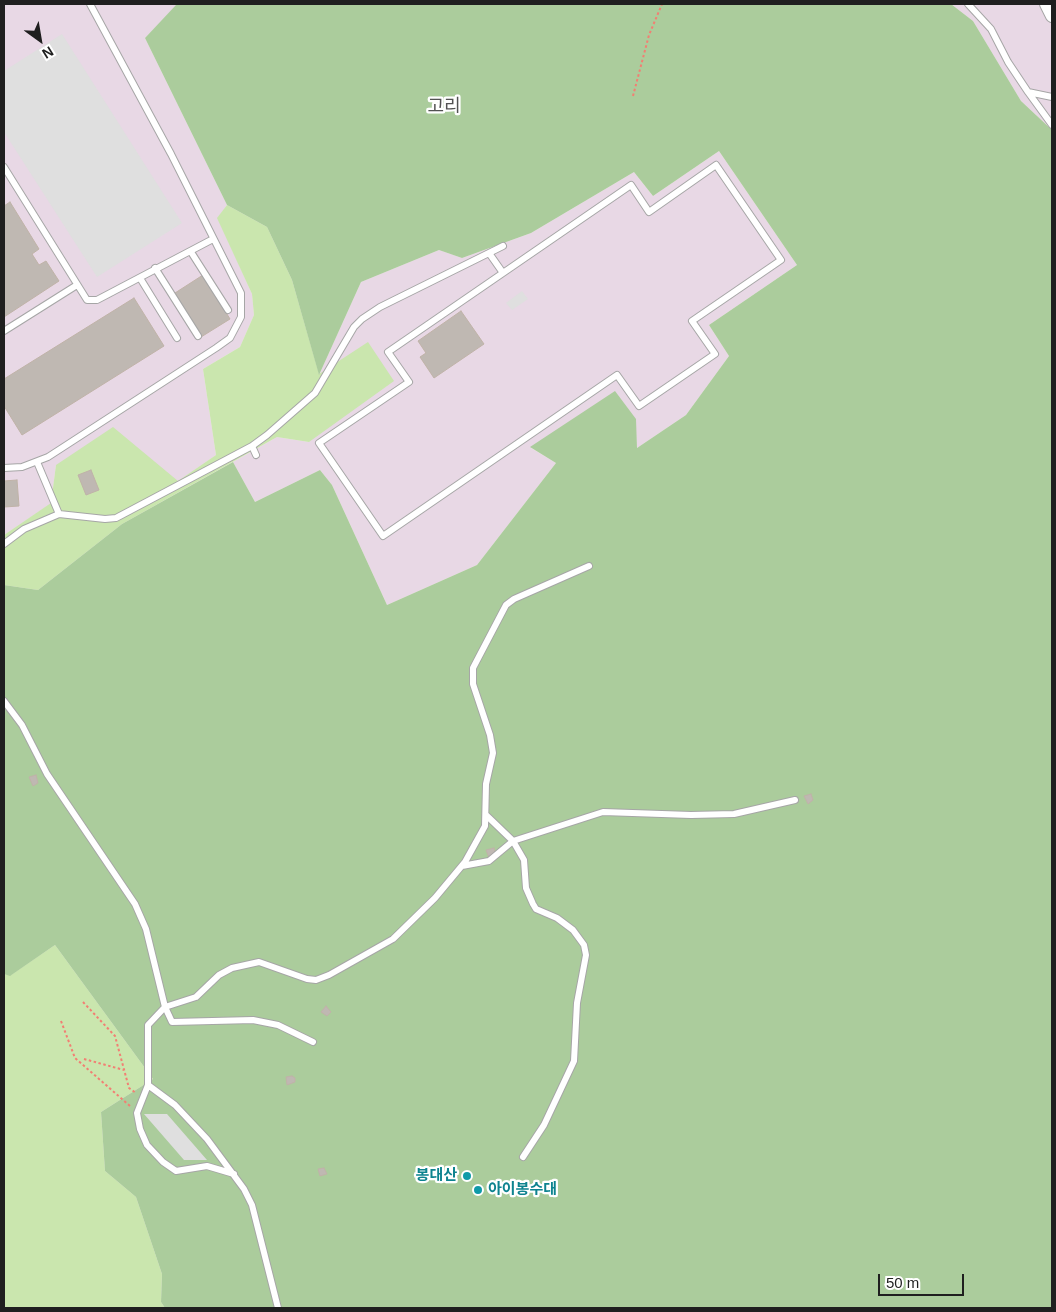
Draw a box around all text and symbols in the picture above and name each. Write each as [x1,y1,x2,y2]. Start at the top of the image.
north arrow [15,15,65,65]
text: N [39,43,56,62]
district label: 고리 [427,96,461,118]
place label: 봉대산 [416,1167,457,1185]
marker: 봉대산 [461,1170,473,1182]
place label: 아이봉수대 [488,1181,557,1199]
marker: 아이봉수대 [472,1184,484,1196]
scale bar [881,1264,967,1296]
text: 50 m [886,1274,919,1291]

